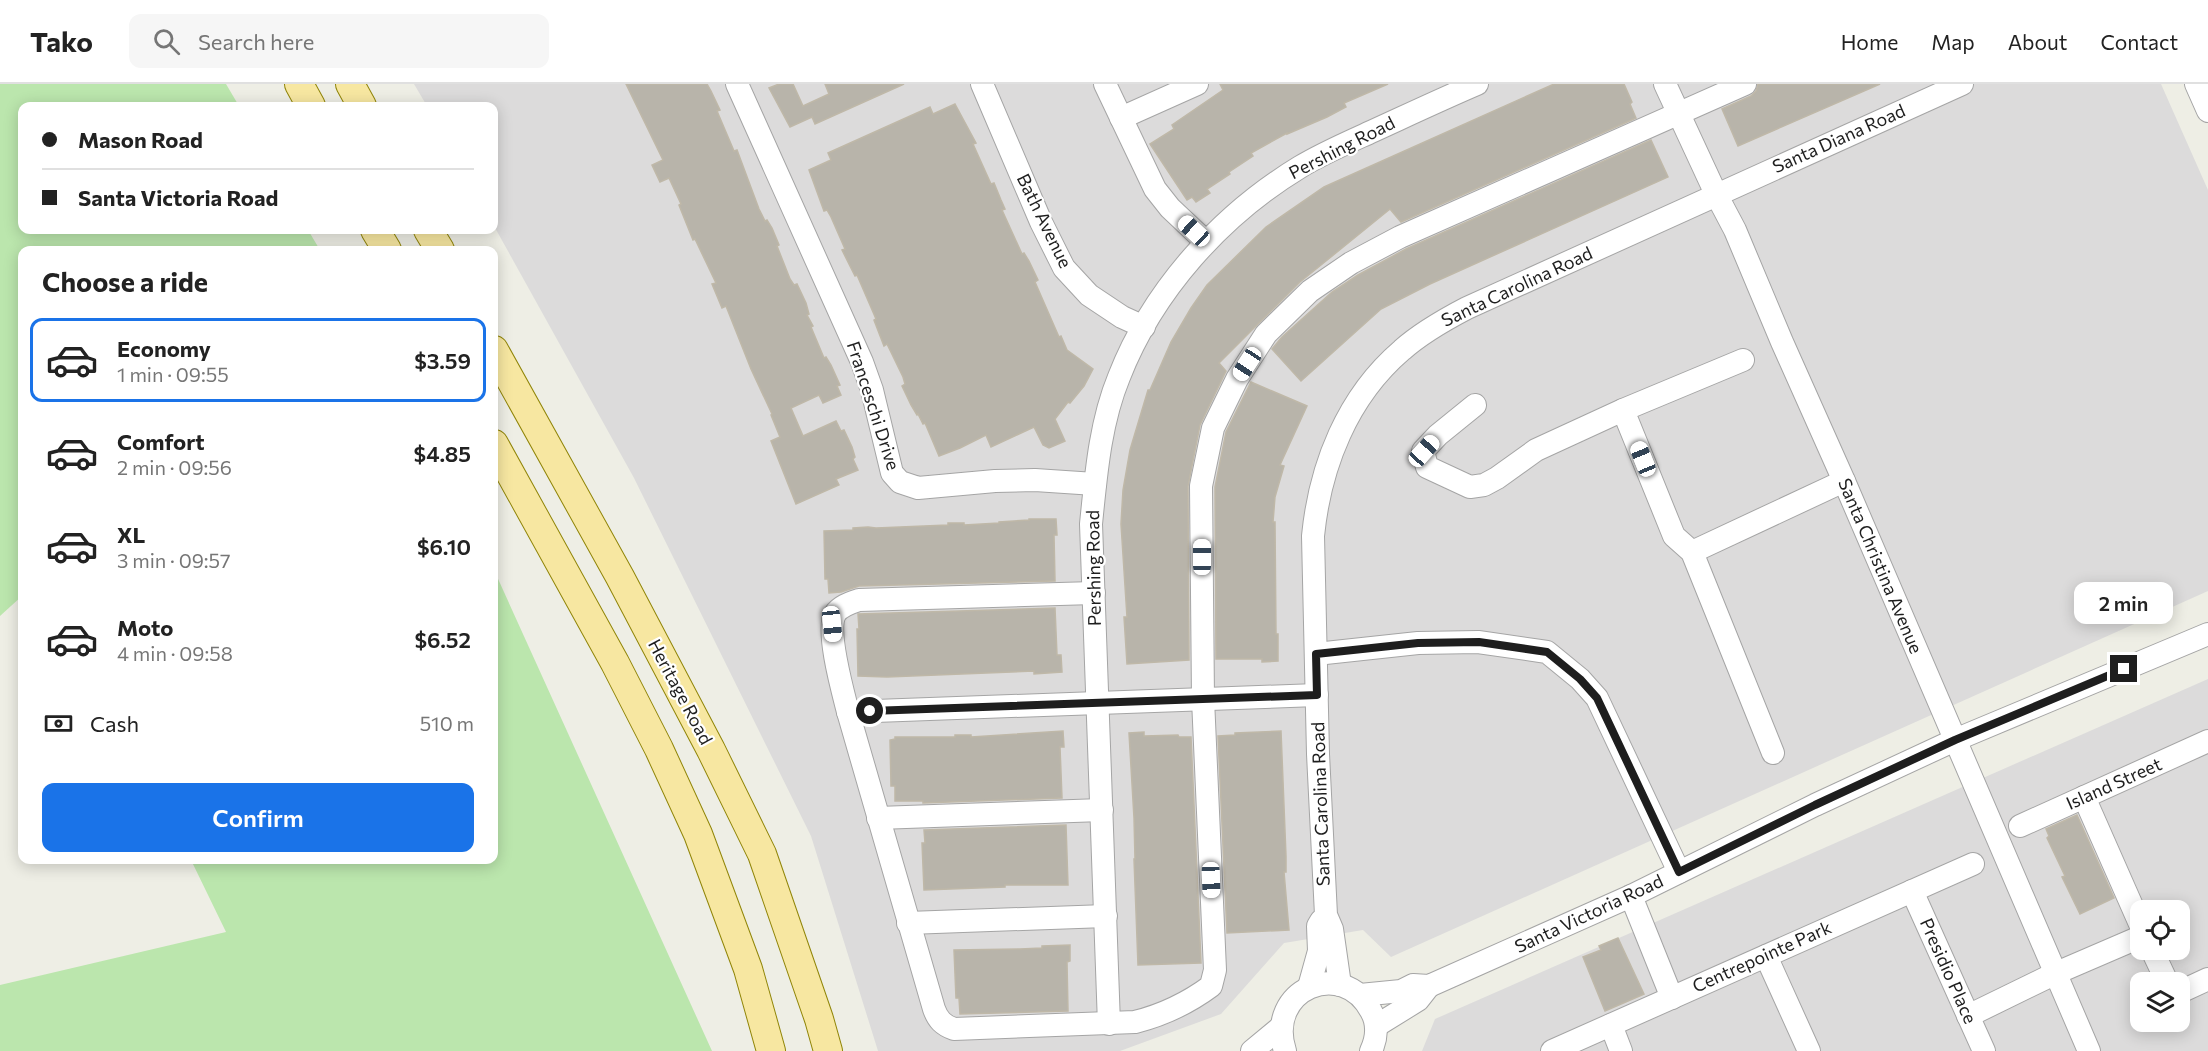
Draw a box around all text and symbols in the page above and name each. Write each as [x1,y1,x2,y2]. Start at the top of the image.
search box [129,14,549,68]
text: Tako [30,24,93,58]
icon: search [150,25,183,58]
text: Search here [198,28,314,55]
text: Home [1841,29,1898,54]
text: Map [1931,29,1975,54]
text: About [2008,29,2067,54]
text: Contact [2100,29,2178,54]
street label: Santa Diana Road [1769,99,1908,177]
street label: Pershing Road [1285,111,1398,183]
text: Mason Road [78,126,203,153]
street label: Bath Avenue [1013,170,1077,271]
text: Santa Victoria Road [78,184,278,211]
car [1175,212,1213,250]
street label: Santa Carolina Road [1437,241,1596,331]
text: Choose a ride [42,265,208,298]
icon: car [45,333,99,387]
text: Economy [117,335,211,362]
street label: Franceschi Drive [843,338,905,473]
car [1230,344,1264,384]
text: $3.59 [414,347,471,374]
text: 1 min · 09:55 [117,362,229,386]
icon: car [45,426,99,480]
text: Comfort [117,428,205,455]
car [1405,432,1443,470]
car [1628,439,1658,479]
text: $4.85 [414,440,471,467]
text: 2 min · 09:56 [117,455,232,479]
street label: Santa Christina Avenue [1834,475,1928,657]
street label: Pershing Road [1081,510,1105,626]
icon: car [45,519,99,573]
text: XL [117,521,145,548]
text: $6.10 [417,533,471,560]
car [1193,539,1211,575]
text: 3 min · 09:57 [117,548,231,572]
callout: 2 min [2074,582,2174,624]
text: 2 min [2099,591,2148,615]
car [821,605,843,643]
icon: car [45,612,99,666]
text: Moto [117,614,173,641]
text: $6.52 [415,626,471,653]
street label: Heritage Road [644,635,718,748]
text: 4 min · 09:58 [117,641,233,665]
route end [2110,655,2137,682]
route start [856,697,883,724]
icon: cash [42,707,75,740]
text: Cash [90,710,139,737]
text: 510 m [420,711,474,735]
street label: Santa Carolina Road [1306,722,1334,887]
street label: Island Street [2062,752,2165,814]
button: Confirm [42,783,474,852]
car [1201,862,1221,898]
street label: Santa Victoria Road [1511,869,1666,957]
map controls [2130,900,2190,1032]
button: locate [2130,900,2190,960]
street label: Presidio Place [1916,914,1982,1027]
street label: Centrepointe Park [1689,915,1835,997]
button: layers [2130,972,2190,1032]

